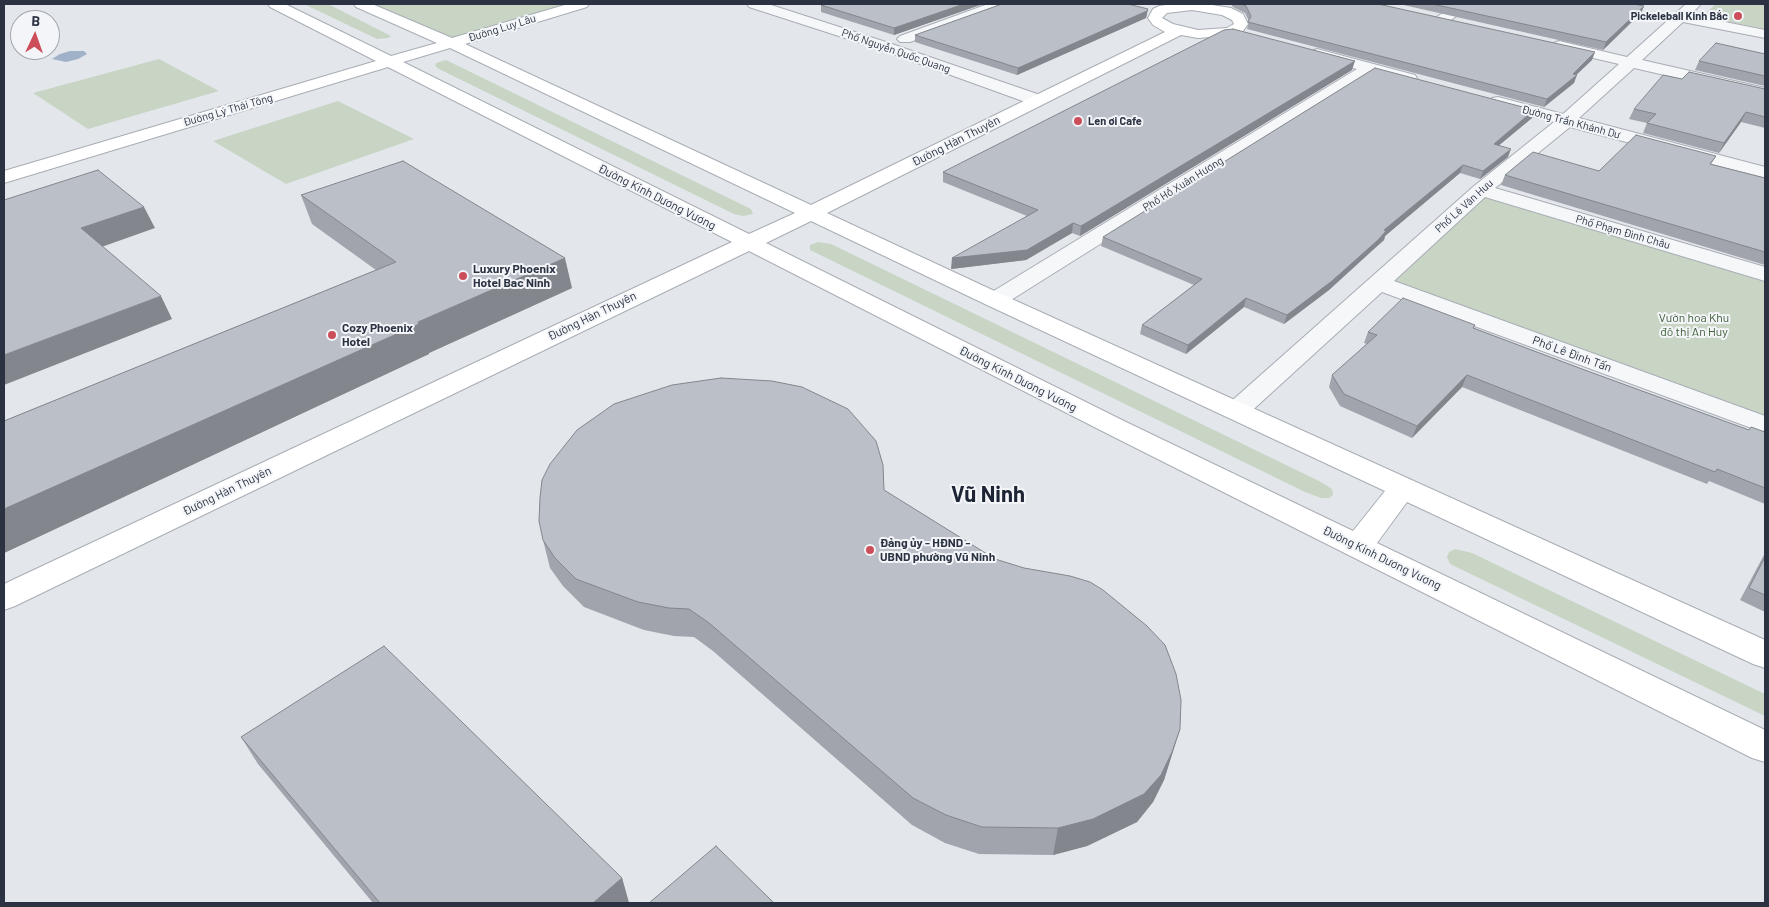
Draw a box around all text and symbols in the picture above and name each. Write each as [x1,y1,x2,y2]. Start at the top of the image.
place label: Pickeleball Kinh Bắc [1631,9,1728,23]
north arrow [10,10,60,60]
marker: Pickeleball Kinh Bắc [1732,10,1744,22]
street label: Đường Luy Lâu [466,11,538,45]
text: B [31,12,41,29]
street label: Phố Nguyễn Quốc Quang [840,26,952,76]
street label: Đường Lý Thái Tông [182,91,274,129]
street label: Đường Trần Khánh Dư [1520,102,1622,142]
street label: Đường Hàn Thuyên [910,113,1002,169]
place label: Len ơi Cafe [1088,114,1142,128]
marker: Len ơi Cafe [1072,115,1084,127]
street label: Phố Hồ Xuân Hương [1140,154,1226,214]
street label: Đường Kinh Dương Vương [596,161,718,233]
street label: Phố Lê Văn Hưu [1432,177,1496,235]
street label: Phố Phạm Đình Châu [1574,212,1672,252]
place label: Luxury Phoenix Hotel Bac Ninh [473,262,556,290]
marker: Luxury Phoenix Hotel Bac Ninh [457,270,469,282]
street label: Đường Hàn Thuyên [545,288,639,344]
park label: Vườn hoa Khu đô thị An Huy [1659,311,1729,339]
place label: Cozy Phoenix Hotel [342,321,413,349]
marker: Cozy Phoenix Hotel [326,329,338,341]
street label: Phố Lê Đình Tấn [1530,333,1614,375]
street label: Đường Kinh Dương Vương [957,343,1079,415]
street label: Đường Hàn Thuyên [180,463,274,519]
district label: Vũ Ninh [951,482,1025,508]
street label: Đường Kinh Dương Vương [1320,523,1444,593]
place label: Đảng ủy - HĐND - UBND phường Vũ Ninh [880,536,995,564]
marker: Đảng ủy - HĐND - UBND phường Vũ Ninh [864,544,876,556]

